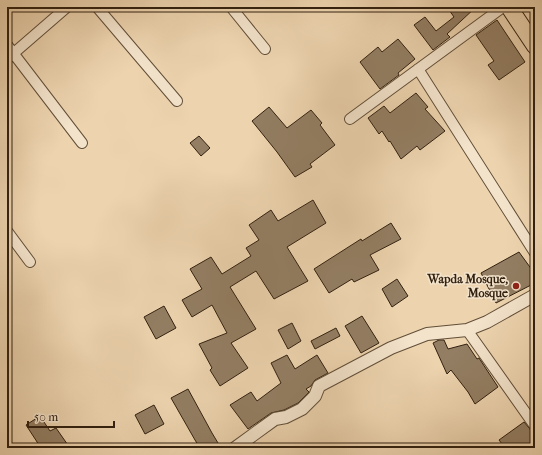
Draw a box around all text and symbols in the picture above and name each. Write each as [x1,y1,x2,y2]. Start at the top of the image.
place label: Wapda Mosque, Mosque [427,272,509,301]
marker: Wapda Mosque, Mosque [511,281,521,291]
scale bar [28,403,114,429]
text: 50 m [34,410,58,424]

